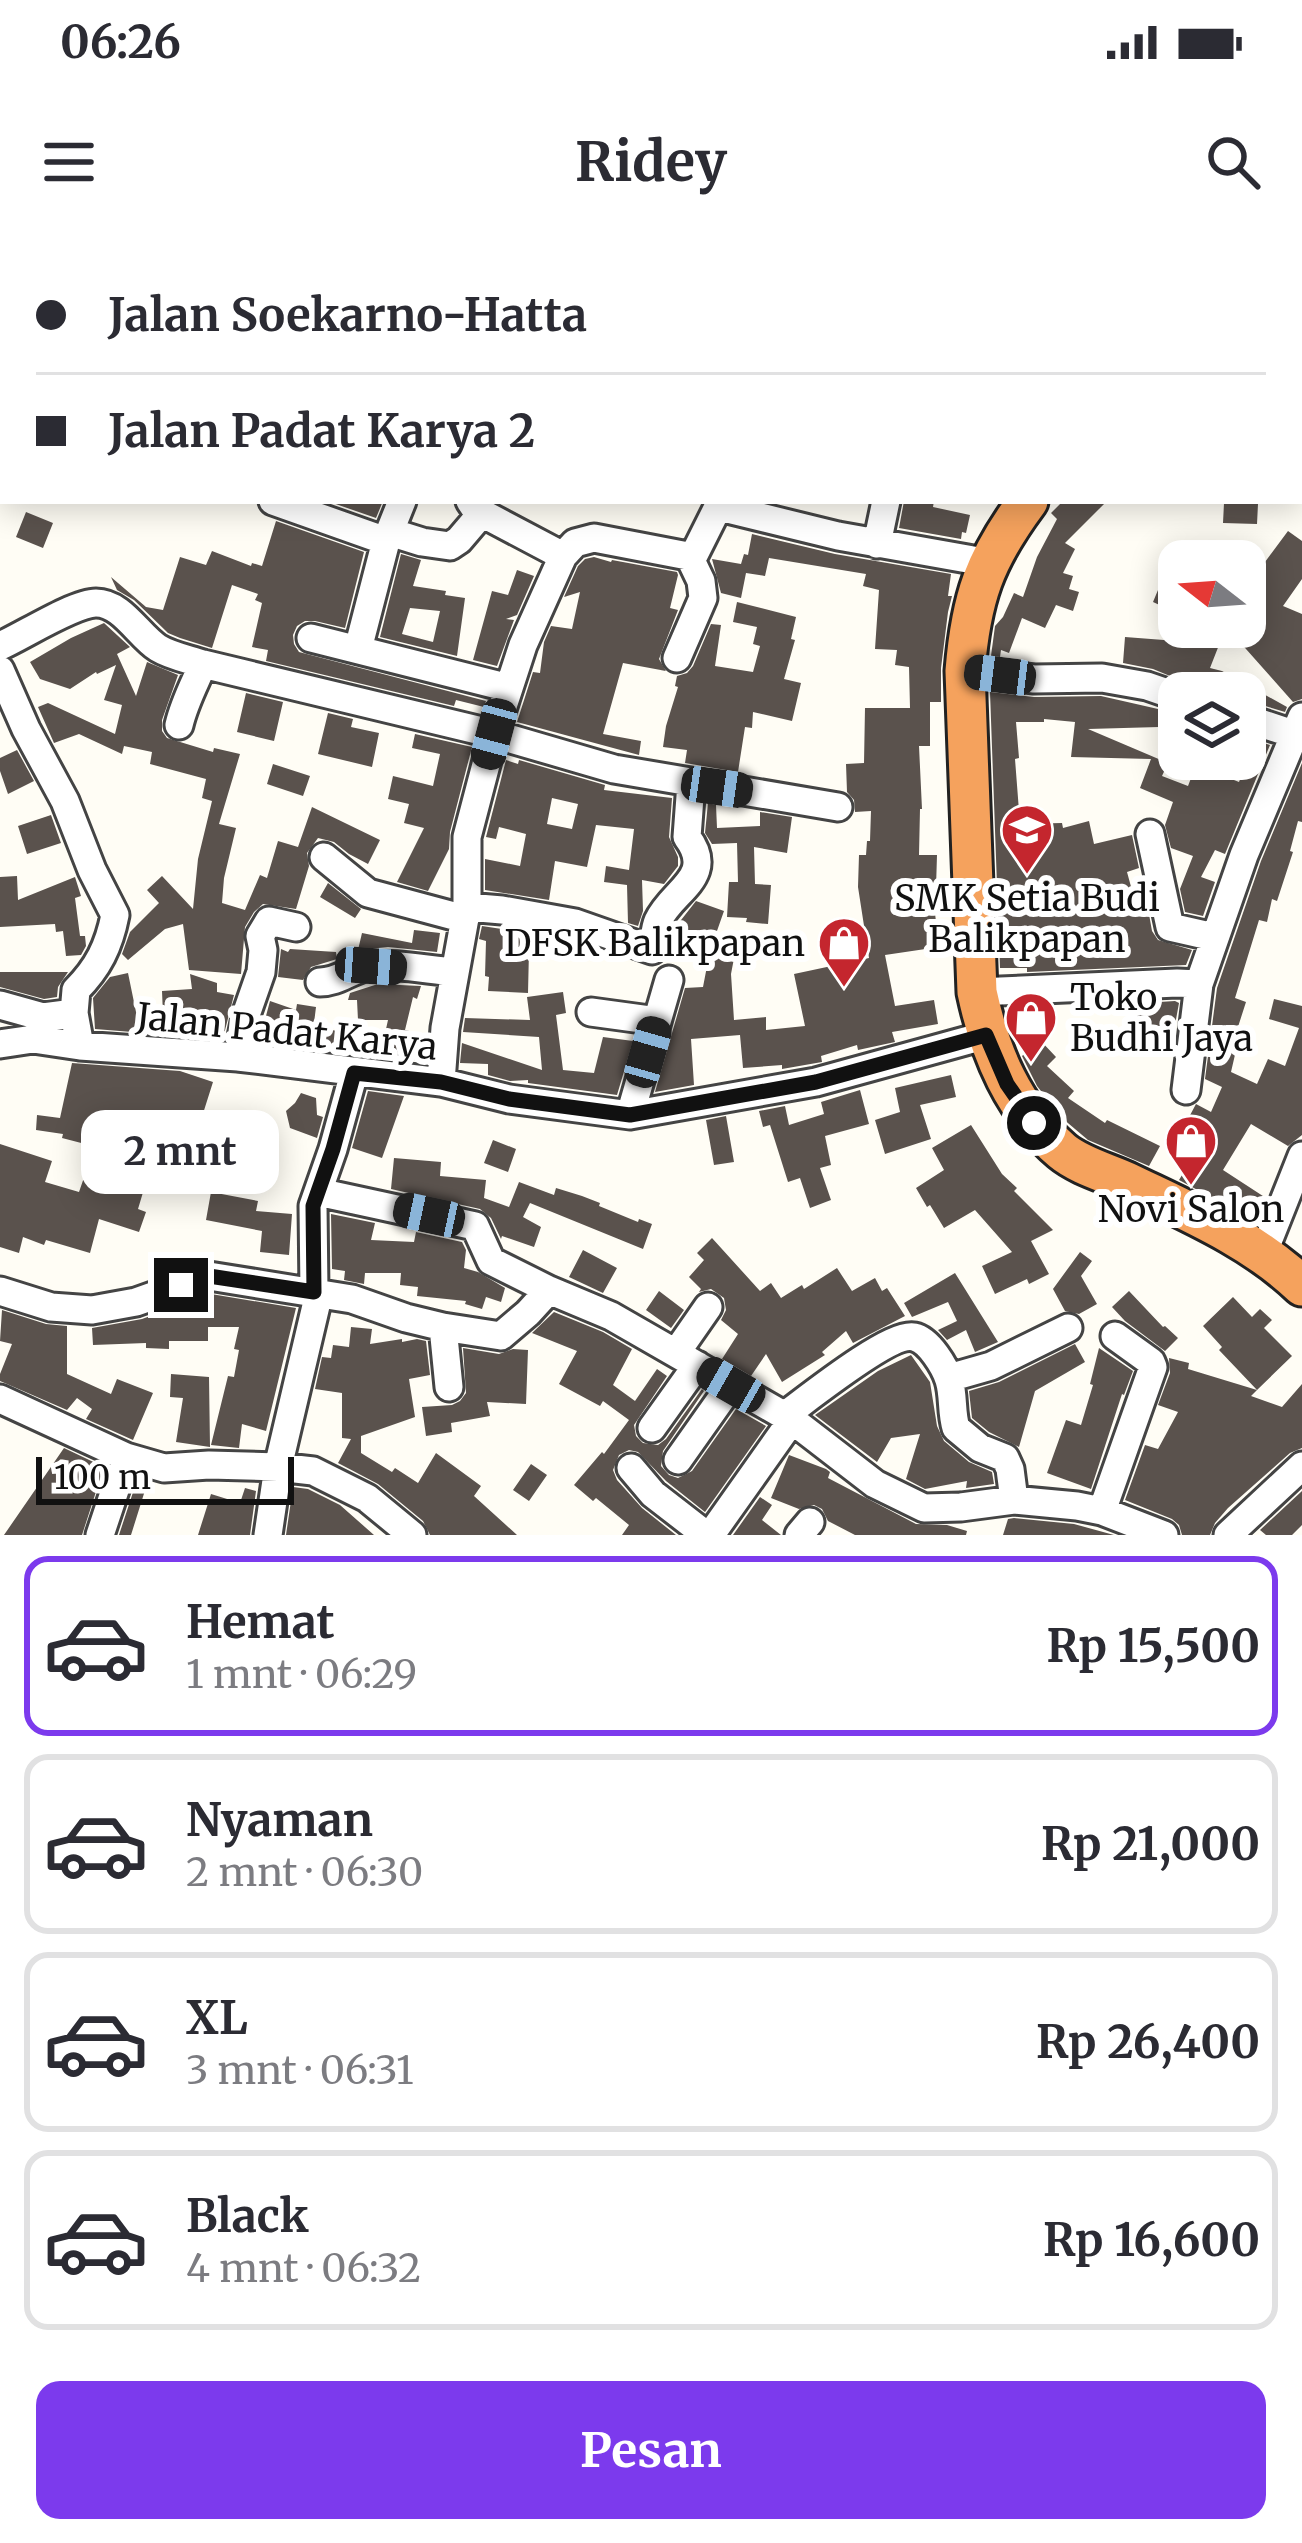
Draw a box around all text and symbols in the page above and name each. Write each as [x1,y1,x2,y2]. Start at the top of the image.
text: 06:26 [60,14,181,70]
text: Ridey [575,128,727,196]
icon: menu [36,129,102,195]
icon: search [1200,129,1266,195]
text: Jalan Soekarno-Hatta [108,287,587,343]
text: Jalan Padat Karya 2 [108,403,535,459]
north arrow [1158,540,1266,648]
map controls [1158,540,1266,780]
car [962,653,1038,697]
button: layers [1158,672,1266,780]
car [467,695,521,773]
car [679,764,755,810]
school or university icon: SMK Setia Budi Balikpapan [999,802,1055,876]
place label: SMK Setia Budi Balikpapan [894,876,1160,962]
shop icon: DFSK Balikpapan [816,915,872,989]
place label: DFSK Balikpapan [504,921,805,966]
car [334,946,408,986]
place label: Toko Budhi Jaya [1070,975,1253,1061]
shop icon: Toko Budhi Jaya [1003,990,1059,1064]
street label: Jalan Padat Karya [133,993,440,1070]
car [621,1012,675,1092]
route start [1007,1096,1061,1150]
callout: 2 mnt [82,1111,280,1195]
shop icon: Novi Salon [1163,1113,1219,1187]
text: 2 mnt [123,1127,237,1176]
place label: Novi Salon [1098,1187,1284,1232]
car [390,1190,468,1240]
route end [154,1258,208,1312]
car [691,1351,771,1419]
scale bar [36,1451,294,1504]
text: 100 m [54,1457,151,1498]
icon: car [42,1592,150,1700]
text: Hemat [186,1594,335,1650]
text: Rp 15,500 [1046,1618,1260,1674]
text: 1 mnt · 06:29 [186,1650,417,1699]
icon: car [42,1790,150,1898]
text: Nyaman [186,1792,373,1848]
text: Rp 21,000 [1041,1816,1260,1872]
text: 2 mnt · 06:30 [186,1848,423,1897]
icon: car [42,1988,150,2096]
text: XL [186,1990,248,2046]
text: Rp 26,400 [1036,2014,1260,2070]
text: 3 mnt · 06:31 [186,2046,414,2095]
icon: car [42,2186,150,2294]
text: Black [186,2188,309,2244]
text: Rp 16,600 [1043,2212,1260,2268]
text: 4 mnt · 06:32 [186,2244,421,2293]
button: Pesan [36,2381,1266,2519]

